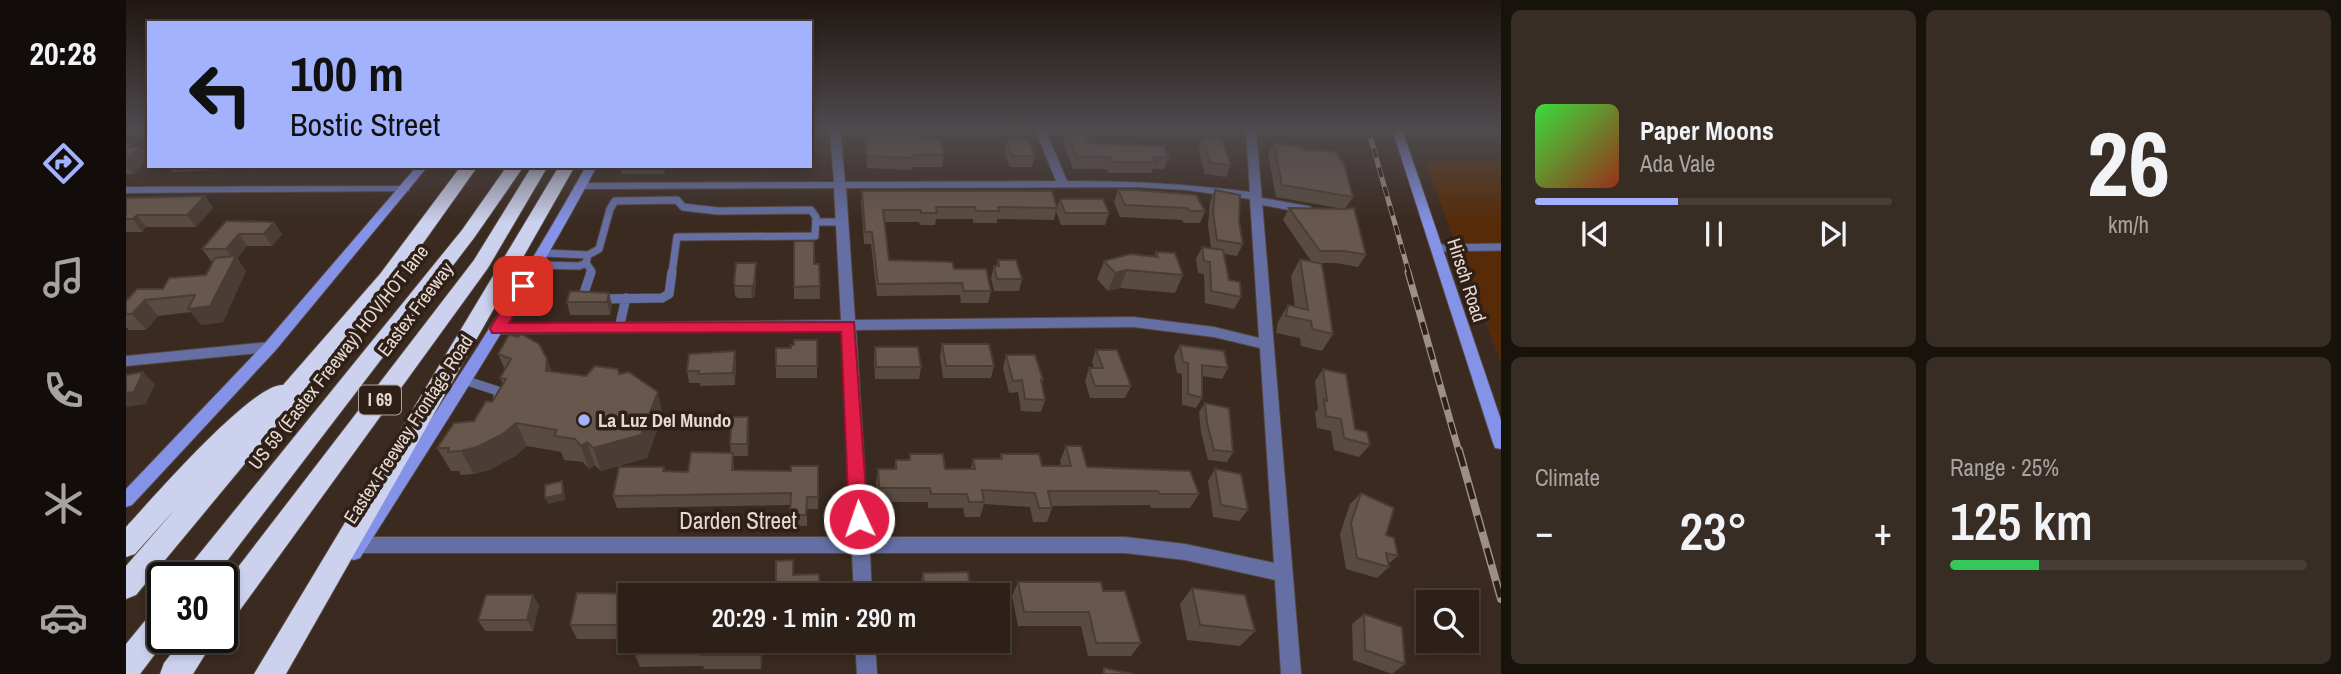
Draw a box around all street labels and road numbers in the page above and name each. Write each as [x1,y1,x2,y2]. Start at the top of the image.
street label: Hirsch Road [1441,235,1493,325]
street label: US 59 (Eastex Freeway) HOV/HOT lane [242,239,434,475]
street label: Eastex Freeway [371,256,459,361]
street label: Eastex Freeway Frontage Road [337,330,479,528]
road number: I 69 [359,386,401,414]
street label: Darden Street [679,505,797,536]

